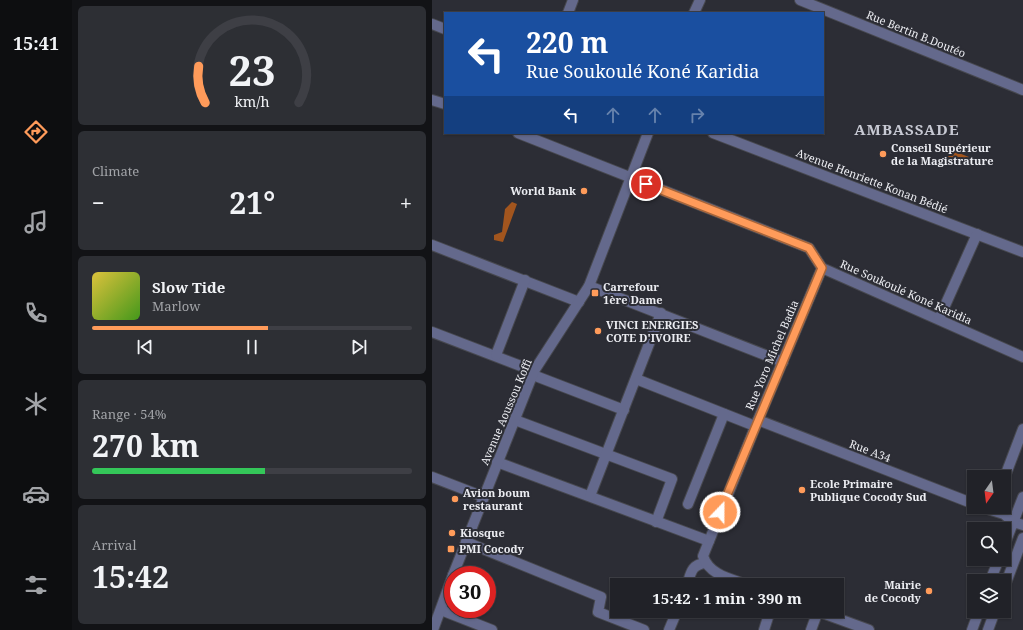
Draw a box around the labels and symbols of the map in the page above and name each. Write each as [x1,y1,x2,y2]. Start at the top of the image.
street label: Rue Bertin B.Doutéo [864,7,968,60]
district label: AMBASSADE [854,119,960,139]
place label: Conseil Supérieur de la Magistrature [891,140,993,168]
street label: Avenue Henriette Konan Bédié [794,145,950,216]
marker: Conseil Supérieur de la Magistrature [878,149,888,159]
pin [629,167,663,201]
place label: World Bank [510,183,576,198]
marker: World Bank [579,186,589,196]
street label: Rue Soukoulé Koné Karidia [838,256,974,327]
place label: Carrefour 1ère Dame [603,279,663,307]
marker: Carrefour 1ère Dame [590,288,600,298]
street label: Rue Yoro Michel Badia [742,298,802,412]
place label: VINCI ENERGIES COTE D'IVOIRE [606,317,698,345]
marker: VINCI ENERGIES COTE D'IVOIRE [593,326,603,336]
street label: Avenue Aoussou Koffi [476,356,535,467]
street label: Rue A34 [847,436,893,465]
north arrow [967,470,1011,514]
place label: Ecole Primaire Publique Cocody Sud [810,476,927,504]
place label: Avion boum restaurant [463,485,530,513]
marker: Ecole Primaire Publique Cocody Sud [797,485,807,495]
position arrow [699,491,741,533]
marker: Avion boum restaurant [450,494,460,504]
place label: Kiosque [460,525,505,540]
marker: Kiosque [447,528,457,538]
place label: PMI Cocody [459,541,525,556]
marker: PMI Cocody [446,544,456,554]
speed limit sign: 30 [444,566,496,618]
place label: Mairie de Cocody [865,577,922,605]
marker: Mairie de Cocody [924,586,934,596]

